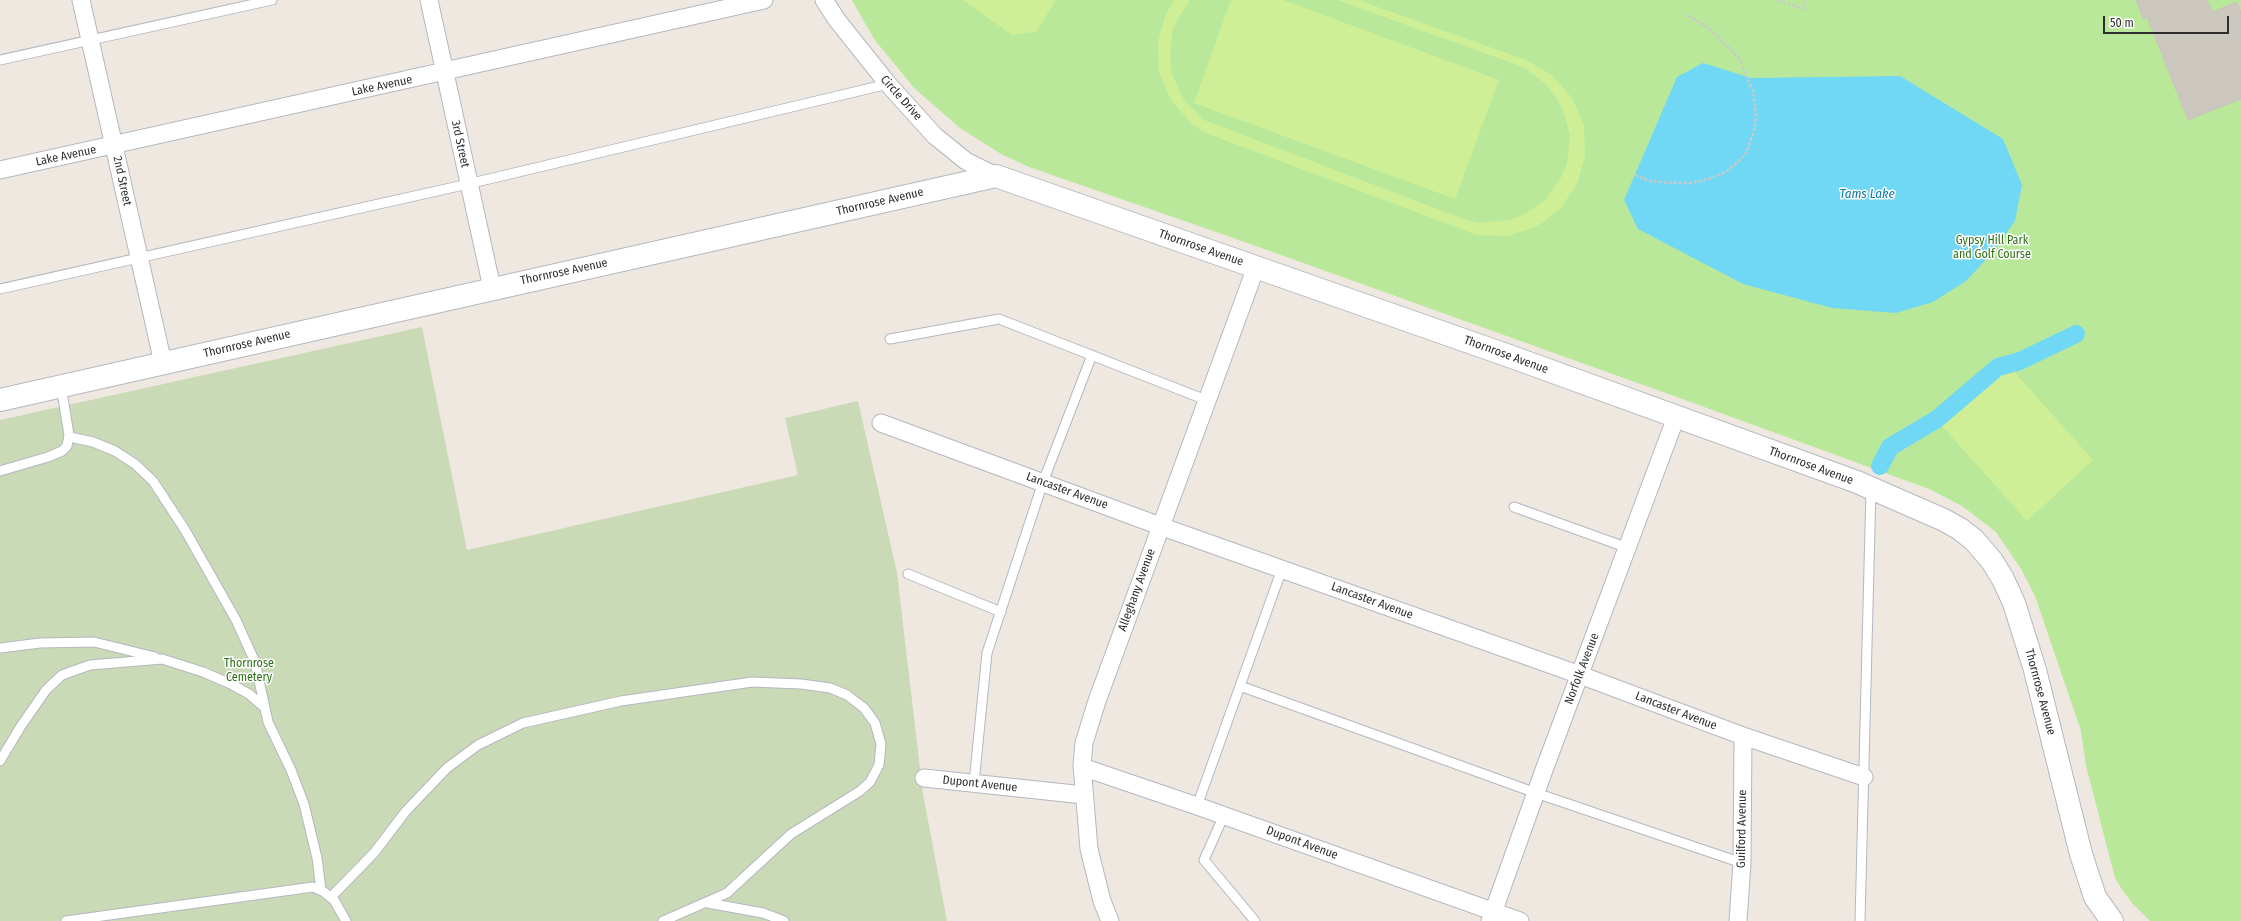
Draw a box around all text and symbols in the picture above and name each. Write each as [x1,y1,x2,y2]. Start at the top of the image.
scale bar [2105,8,2231,34]
text: 50 m [2110,16,2134,30]
street label: Lake Avenue [350,73,414,99]
street label: Circle Drive [877,73,925,123]
street label: 3rd Street [448,119,472,169]
street label: Lake Avenue [34,143,98,169]
street label: 2nd Street [110,155,134,207]
street label: Thornrose Avenue [835,185,925,219]
water label: Tams Lake [1839,186,1895,202]
street label: Thornrose Avenue [1157,227,1245,269]
park label: Gypsy Hill Park and Golf Course [1953,234,2031,262]
street label: Thornrose Avenue [519,256,609,288]
street label: Thornrose Avenue [202,327,292,361]
street label: Thornrose Avenue [1462,333,1550,377]
street label: Thornrose Avenue [1767,444,1855,488]
street label: Lancaster Avenue [1024,470,1110,512]
street label: Alleghany Avenue [1115,547,1159,633]
street label: Lancaster Avenue [1329,580,1415,622]
street label: Norfolk Avenue [1562,631,1602,707]
street label: Thornrose Avenue [2022,647,2058,737]
park label: Thornrose Cemetery [224,657,274,685]
street label: Lancaster Avenue [1633,689,1719,733]
street label: Dupont Avenue [942,773,1018,795]
street label: Guilford Avenue [1734,790,1750,868]
street label: Dupont Avenue [1264,823,1340,863]

